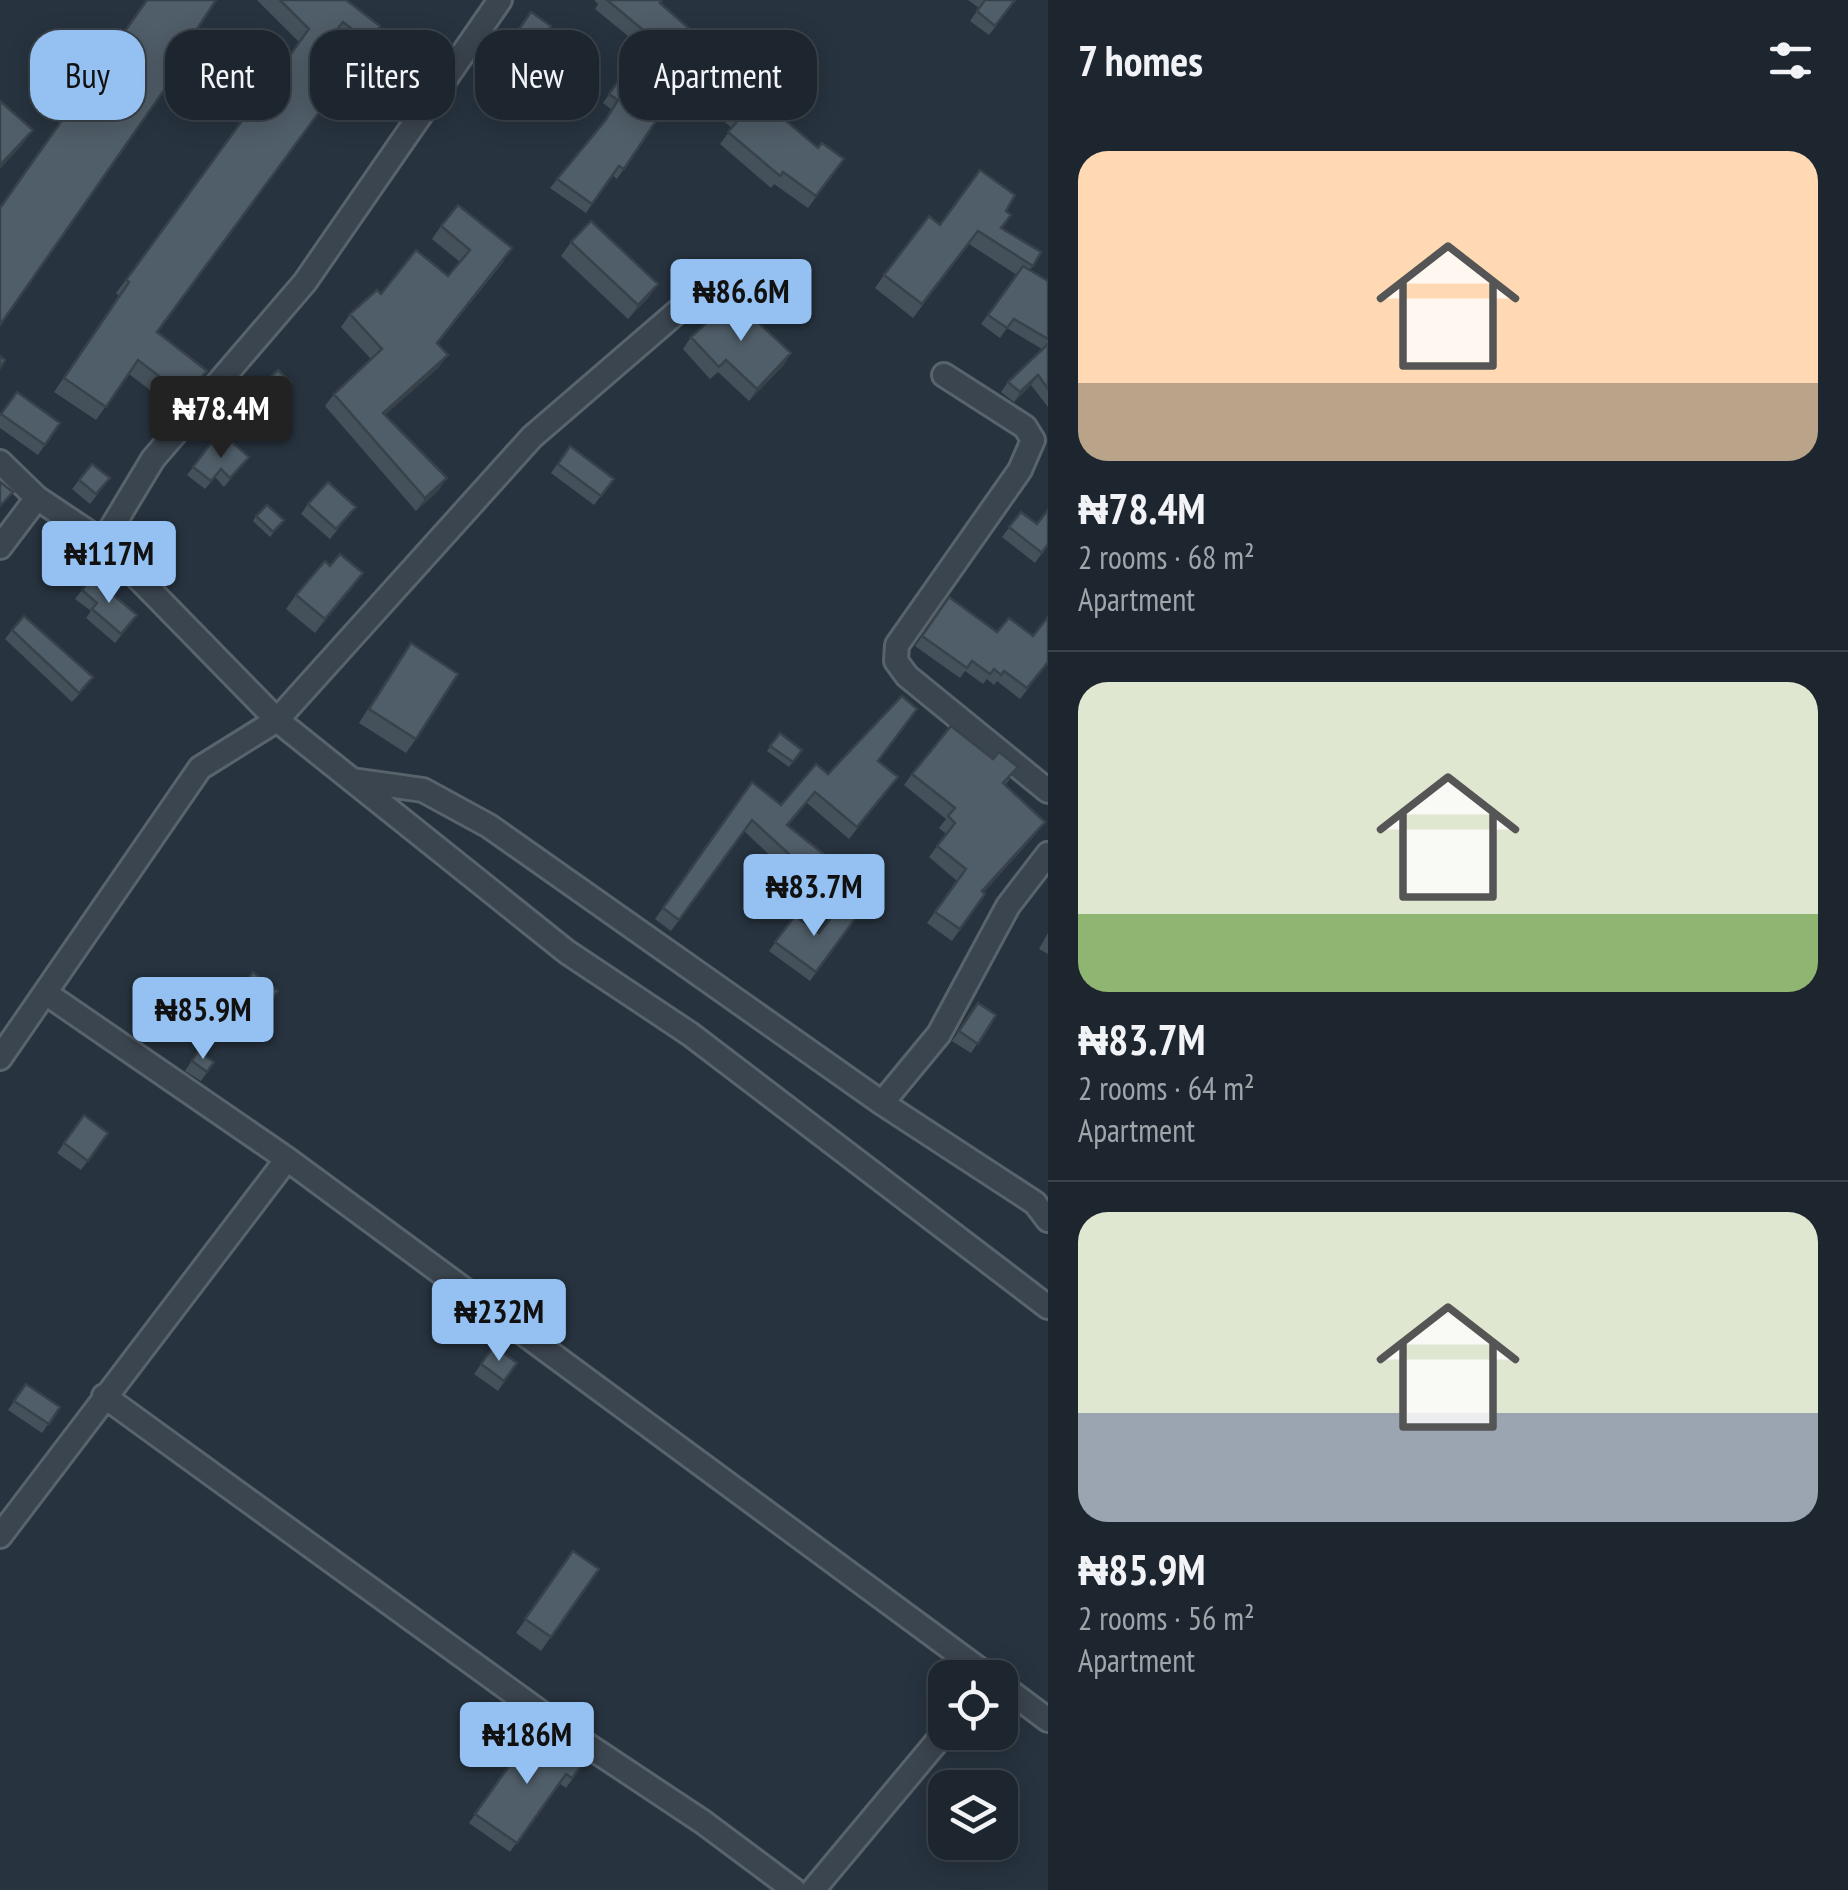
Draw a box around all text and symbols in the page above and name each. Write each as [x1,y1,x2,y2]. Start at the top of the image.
chip: Buy [30,30,145,120]
chip: Rent [165,30,290,120]
chip: Filters [310,30,455,120]
chip: New [475,30,599,120]
chip: Apartment [619,30,817,120]
text: 7 homes [1078,33,1203,88]
icon: filters [1763,33,1818,88]
icon: home [1358,216,1538,396]
pin: ₦86.6M [660,259,822,344]
text: ₦86.6M [692,270,790,312]
pin: ₦78.4M [140,376,302,461]
text: ₦78.4M [172,387,270,429]
text: ₦78.4M [1078,481,1205,536]
pin: ₦117M [39,521,179,606]
text: ₦117M [64,532,154,574]
text: 2 rooms · 68 m² [1078,536,1255,578]
text: Apartment [1078,578,1195,620]
icon: home [1358,747,1538,927]
pin: ₦83.7M [733,854,895,939]
text: ₦83.7M [765,865,863,907]
pin: ₦85.9M [122,977,284,1062]
text: ₦85.9M [154,988,252,1030]
text: ₦83.7M [1078,1012,1205,1067]
text: 2 rooms · 64 m² [1078,1067,1255,1109]
text: Apartment [1078,1109,1195,1151]
icon: home [1358,1277,1538,1457]
pin: ₦232M [429,1279,569,1364]
text: ₦232M [454,1290,544,1332]
text: ₦85.9M [1078,1542,1205,1597]
text: 2 rooms · 56 m² [1078,1597,1255,1639]
text: Apartment [1078,1639,1195,1681]
map controls [928,1660,1018,1860]
button: locate [928,1660,1018,1750]
pin: ₦186M [457,1702,597,1787]
text: ₦186M [482,1713,572,1755]
button: layers [928,1770,1018,1860]

